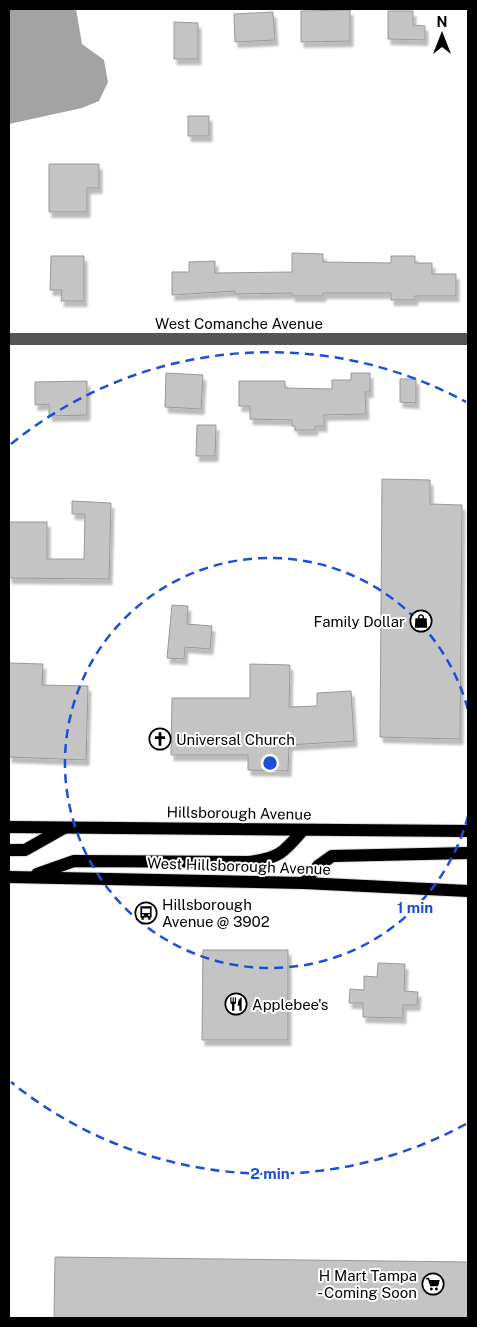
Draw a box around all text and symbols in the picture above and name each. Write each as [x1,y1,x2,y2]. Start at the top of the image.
north arrow [417,10,467,60]
text: N [437,14,447,30]
street label: West Comanche Avenue [155,315,323,332]
shop icon: Family Dollar [409,609,433,633]
place label: Family Dollar [313,613,405,630]
church icon: Universal Church [148,727,172,751]
place label: Universal Church [176,731,295,748]
centre of rings [261,754,279,772]
street label: Hillsborough Avenue [166,803,312,823]
street label: West Hillsborough Avenue [147,854,331,878]
place label: Hillsborough Avenue @ 3902 [162,896,270,930]
text: 1 min [397,899,433,916]
bus stop icon: Hillsborough Avenue @ 3902 [134,901,158,925]
restaurant icon: Applebee's [224,992,248,1016]
place label: Applebee's [252,996,328,1013]
text: 2 min [250,1165,290,1182]
place label: H Mart Tampa - Coming Soon [317,1267,417,1301]
supermarket icon: H Mart Tampa - Coming Soon [421,1272,445,1296]

